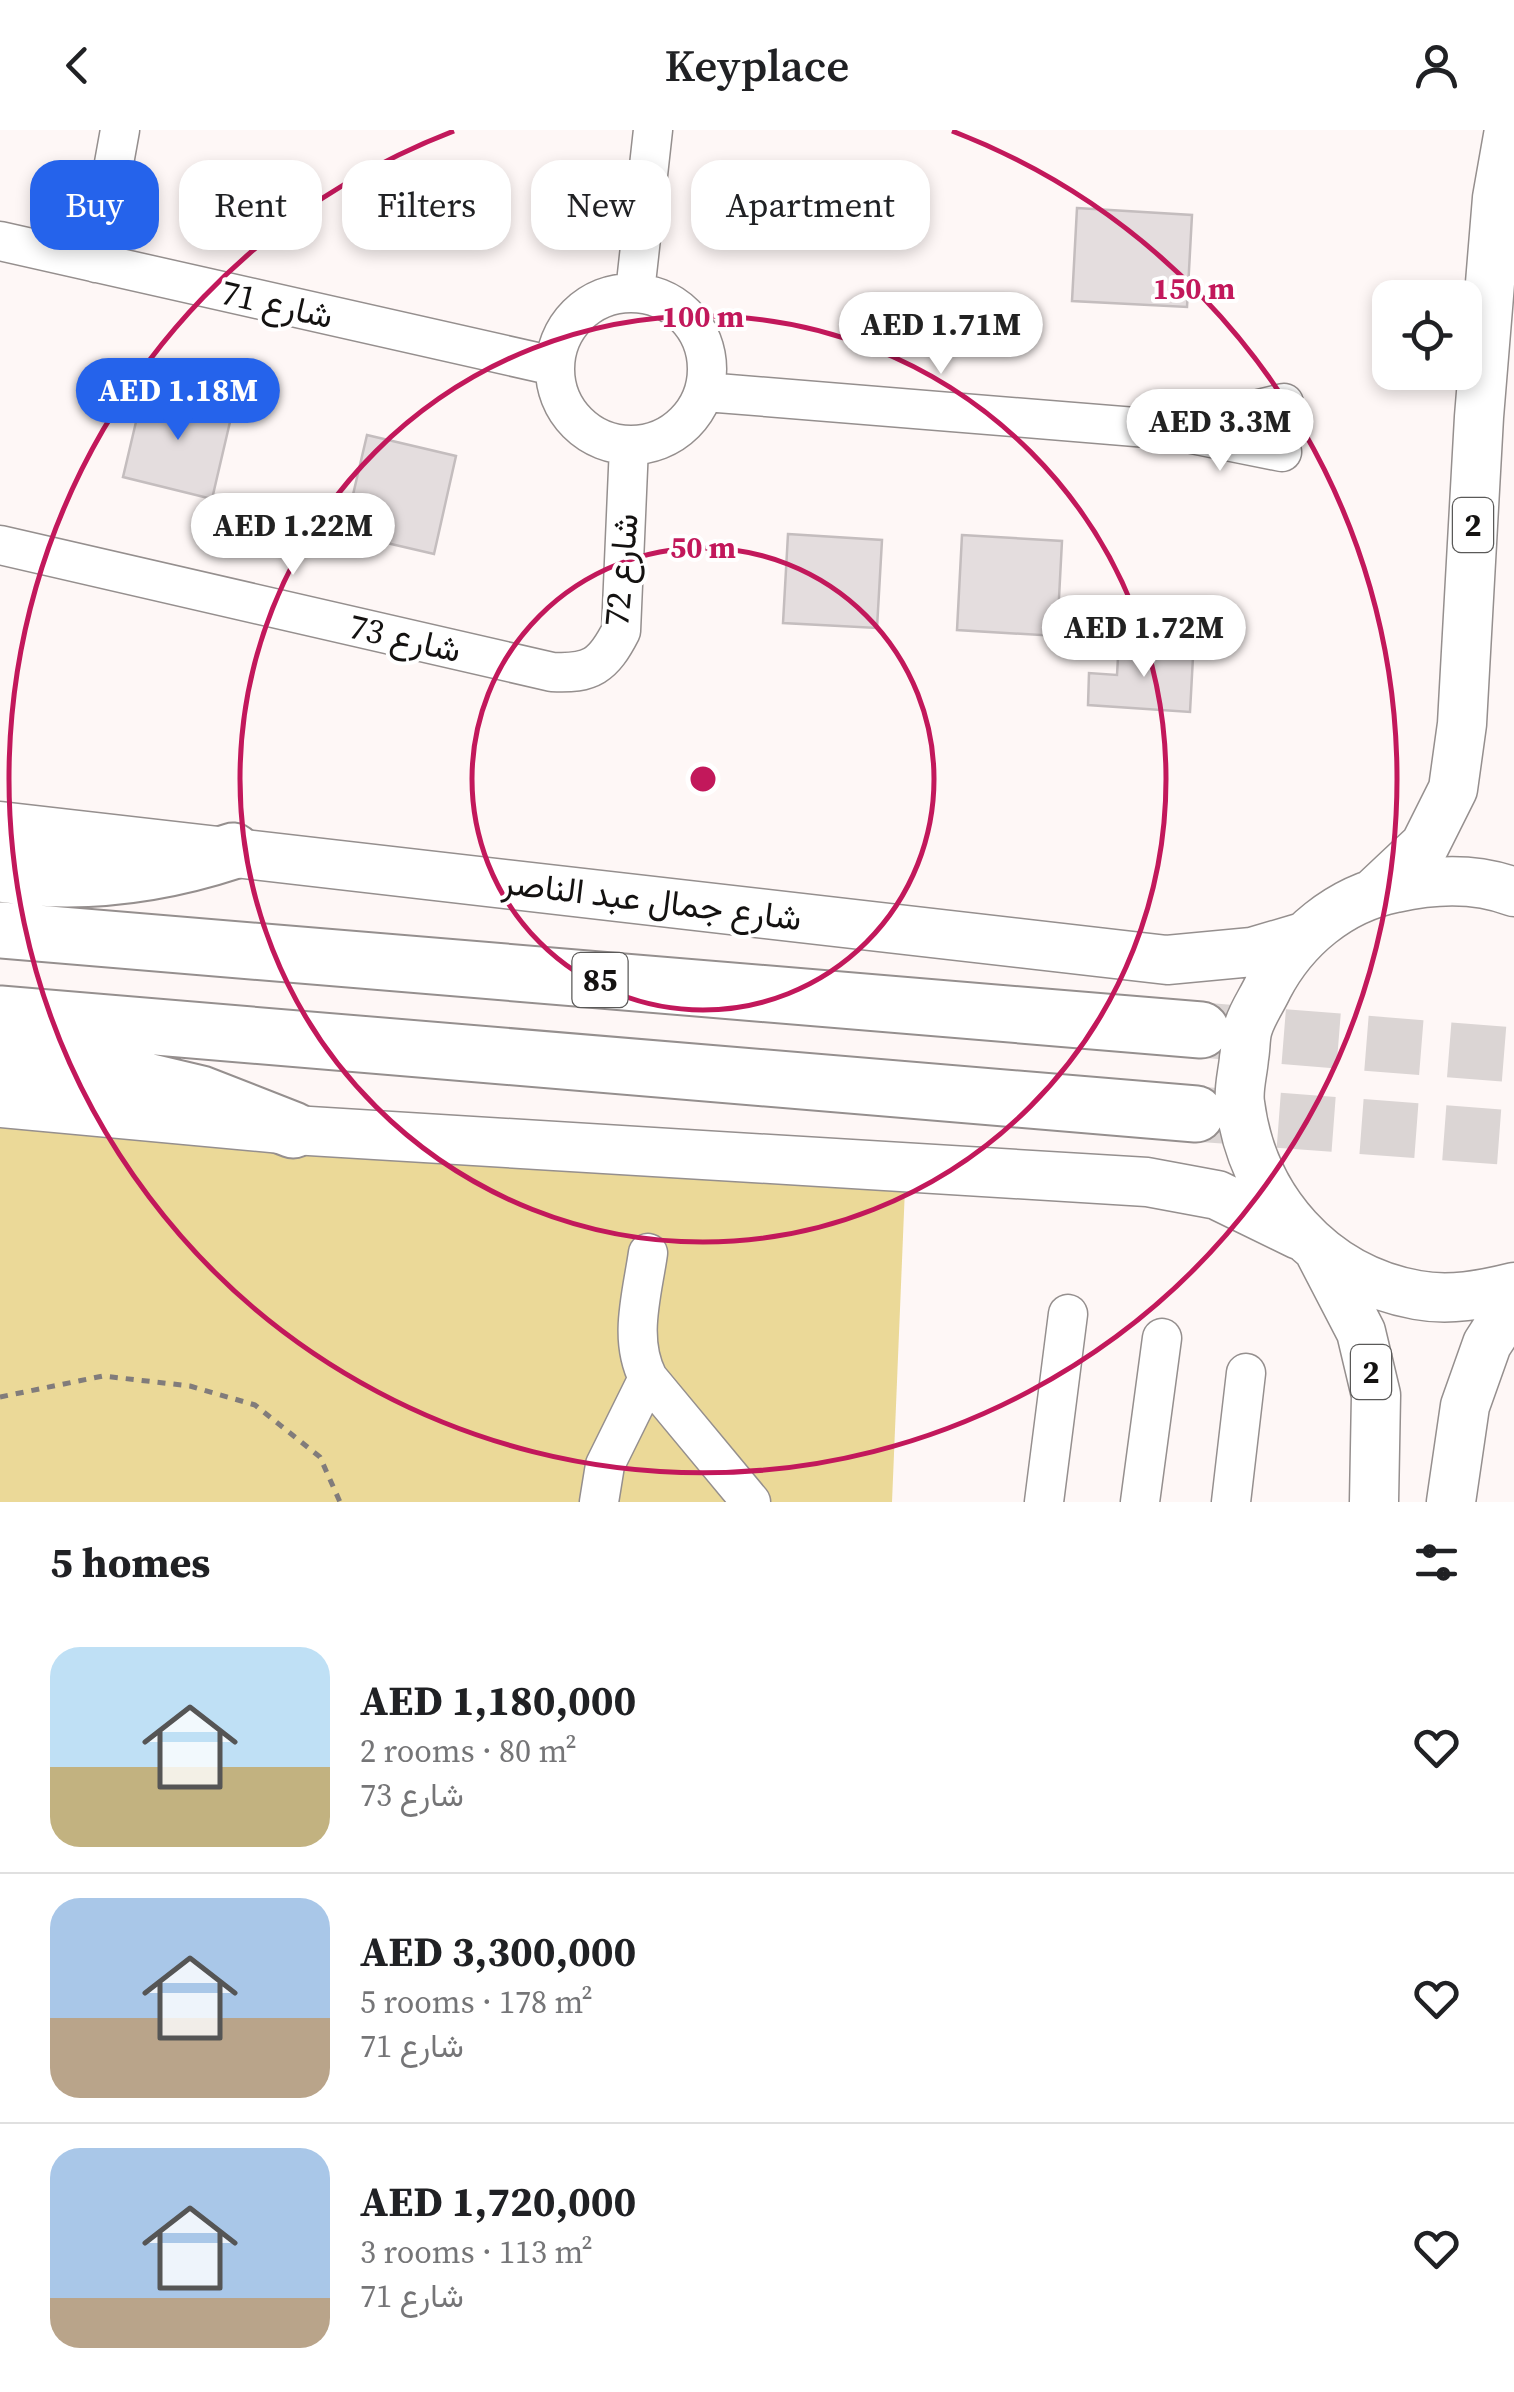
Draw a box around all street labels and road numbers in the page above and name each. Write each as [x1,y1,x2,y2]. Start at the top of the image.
street label: شارع 71 [216,268,338,340]
road number: 2 [1453,498,1493,552]
street label: شارع 72 [592,511,650,629]
street label: شارع 73 [344,602,466,674]
street label: شارع جمال عبد الناصر [499,858,804,942]
road number: 85 [572,953,628,1007]
road number: 2 [1351,1345,1391,1399]

